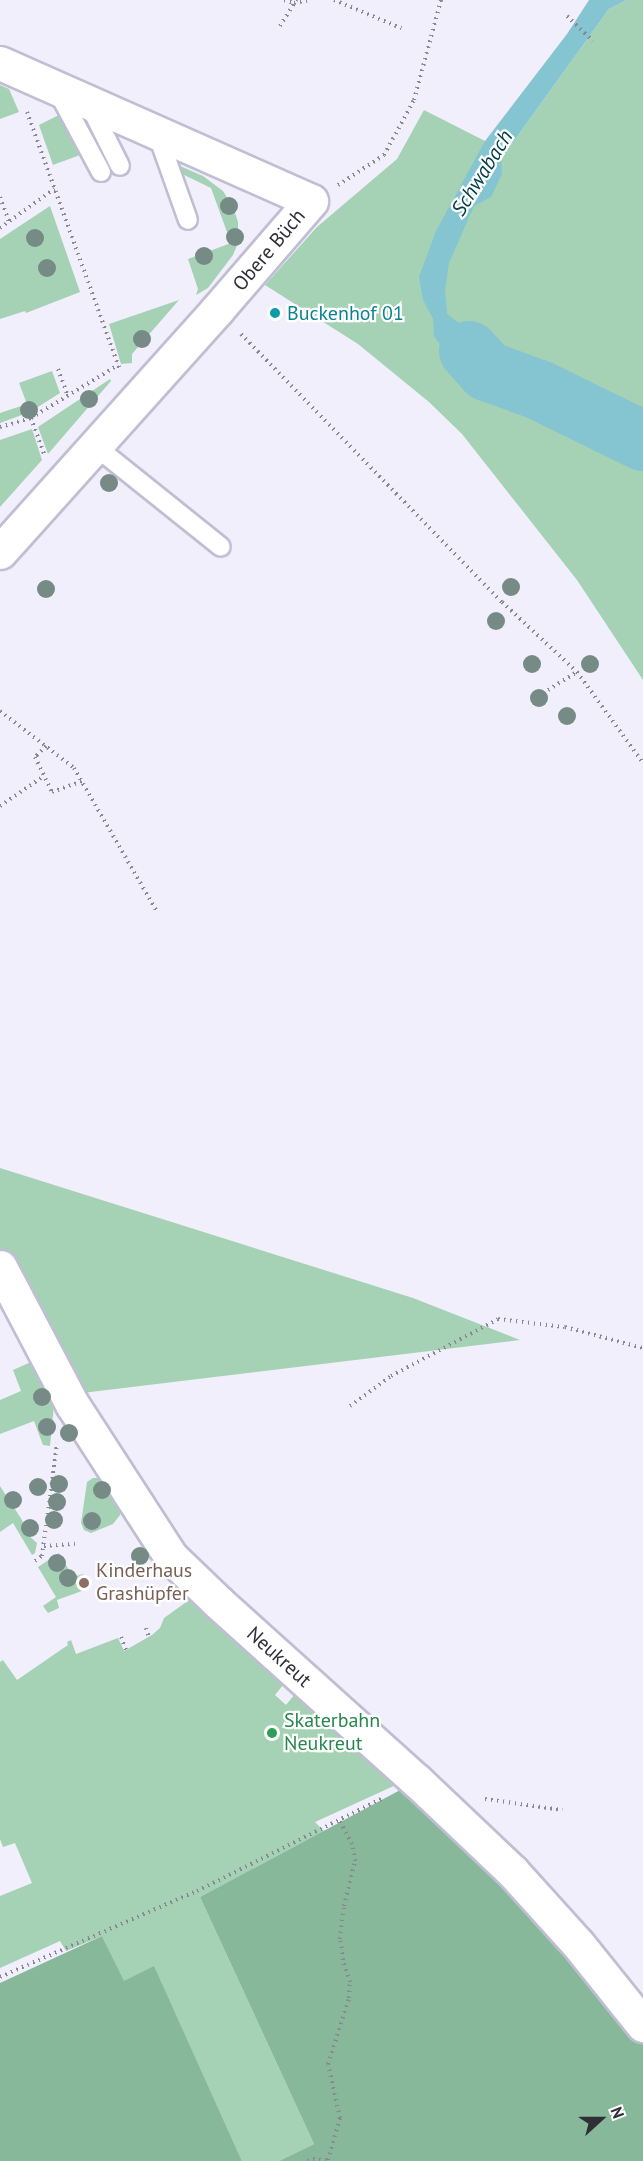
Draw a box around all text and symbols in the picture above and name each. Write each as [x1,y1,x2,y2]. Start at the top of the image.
water label: Schwabach [446,126,518,220]
street label: Obere Büch [228,204,310,296]
place label: Buckenhof 01 [287,301,404,325]
marker: Buckenhof 01 [268,306,282,320]
place label: Kinderhaus Grashüpfer [96,1559,192,1606]
marker: Kinderhaus Grashüpfer [77,1576,91,1590]
street label: Neukreut [242,1622,316,1692]
place label: Skaterbahn Neukreut [284,1709,380,1756]
marker: Skaterbahn Neukreut [265,1726,279,1740]
north arrow [571,2089,631,2149]
text: N [607,2104,629,2121]

